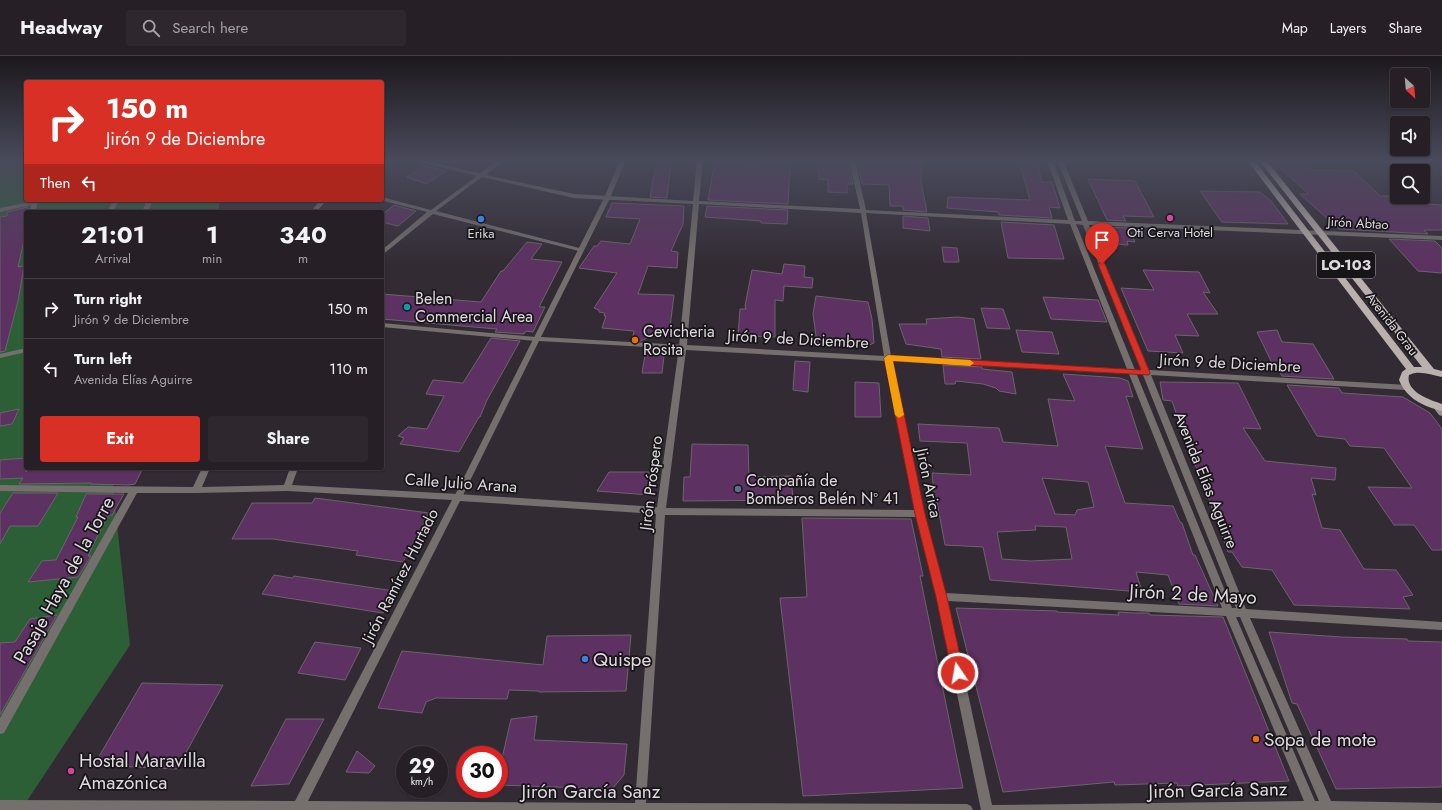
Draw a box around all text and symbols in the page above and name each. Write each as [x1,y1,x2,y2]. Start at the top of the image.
search box [126,10,406,46]
text: Headway [20,14,102,41]
icon: search [140,17,162,39]
text: Search here [172,17,248,39]
text: Map [1282,18,1308,38]
text: Layers [1330,18,1366,38]
text: Share [1388,18,1422,38]
north arrow [1390,68,1430,108]
map controls [1390,68,1430,204]
text: 150 m [106,88,188,129]
icon: right [40,96,92,148]
button: sound [1390,116,1430,156]
text: Jirón 9 de Diciembre [106,126,265,152]
button: search [1390,164,1430,204]
text: Then [40,172,70,194]
icon: left [78,172,100,194]
street label: Jirón Abtao [1325,212,1389,234]
marker: Oti Cerva Hotel [1165,213,1175,223]
marker: Erika [476,214,486,224]
text: 21:01 [81,217,145,252]
text: 1 [206,217,218,252]
text: 340 [279,217,327,252]
pin [1085,223,1119,264]
place label: Oti Cerva Hotel [1127,223,1213,242]
place label: Erika [468,224,494,243]
icon: arrive [1091,229,1113,251]
text: Arrival [95,249,131,268]
text: min [202,249,222,268]
text: m [298,249,308,268]
road number: LO-103 [1317,252,1375,278]
place label: Belen Commercial Area [415,287,533,328]
text: Turn right [74,288,142,310]
street label: Avenida Grau [1361,288,1423,360]
icon: right [40,298,62,320]
text: 150 m [328,298,368,320]
marker: Belen Commercial Area [402,302,412,312]
text: Jirón 9 de Diciembre [74,310,189,329]
place label: Cevicheria Rosita [643,320,715,361]
street label: Jirón 9 de Diciembre [725,324,869,354]
marker: Cevicheria Rosita [630,335,640,345]
text: Turn left [74,348,132,370]
street label: Jirón 9 de Diciembre [1157,348,1301,378]
icon: left [40,358,62,380]
text: 110 m [329,358,368,380]
text: Avenida Elías Aguirre [74,370,192,389]
street label: Avenida Elías Aguirre [1168,408,1244,552]
button: Exit [40,416,200,462]
button: Share [208,416,368,462]
street label: Jirón Próspero [634,434,668,534]
street label: Jirón Arica [910,444,948,520]
street label: Calle Julio Arana [404,468,518,498]
place label: Compañía de Bomberos Belén Nº 41 [746,469,899,510]
marker: Compañía de Bomberos Belén Nº 41 [733,484,743,494]
street label: Pasaje Haya de la Torre [7,491,121,668]
street label: Jirón Ramírez Hurtado [355,504,444,649]
street label: Jirón 2 de Mayo [1126,577,1257,611]
place label: Quispe [593,646,651,673]
position arrow [937,652,979,694]
marker: Quispe [580,654,590,664]
place label: Sopa de mote [1264,726,1377,753]
marker: Sopa de mote [1251,734,1261,744]
speed limit sign: 30 [456,746,508,798]
place label: Hostal Maravilla Amazónica [79,747,206,796]
text: 29 [409,752,435,781]
marker: Hostal Maravilla Amazónica [66,766,76,776]
text: km/h [411,774,433,789]
street label: Jirón García Sanz [1145,775,1288,805]
street label: Jirón García Sanz [518,778,661,805]

